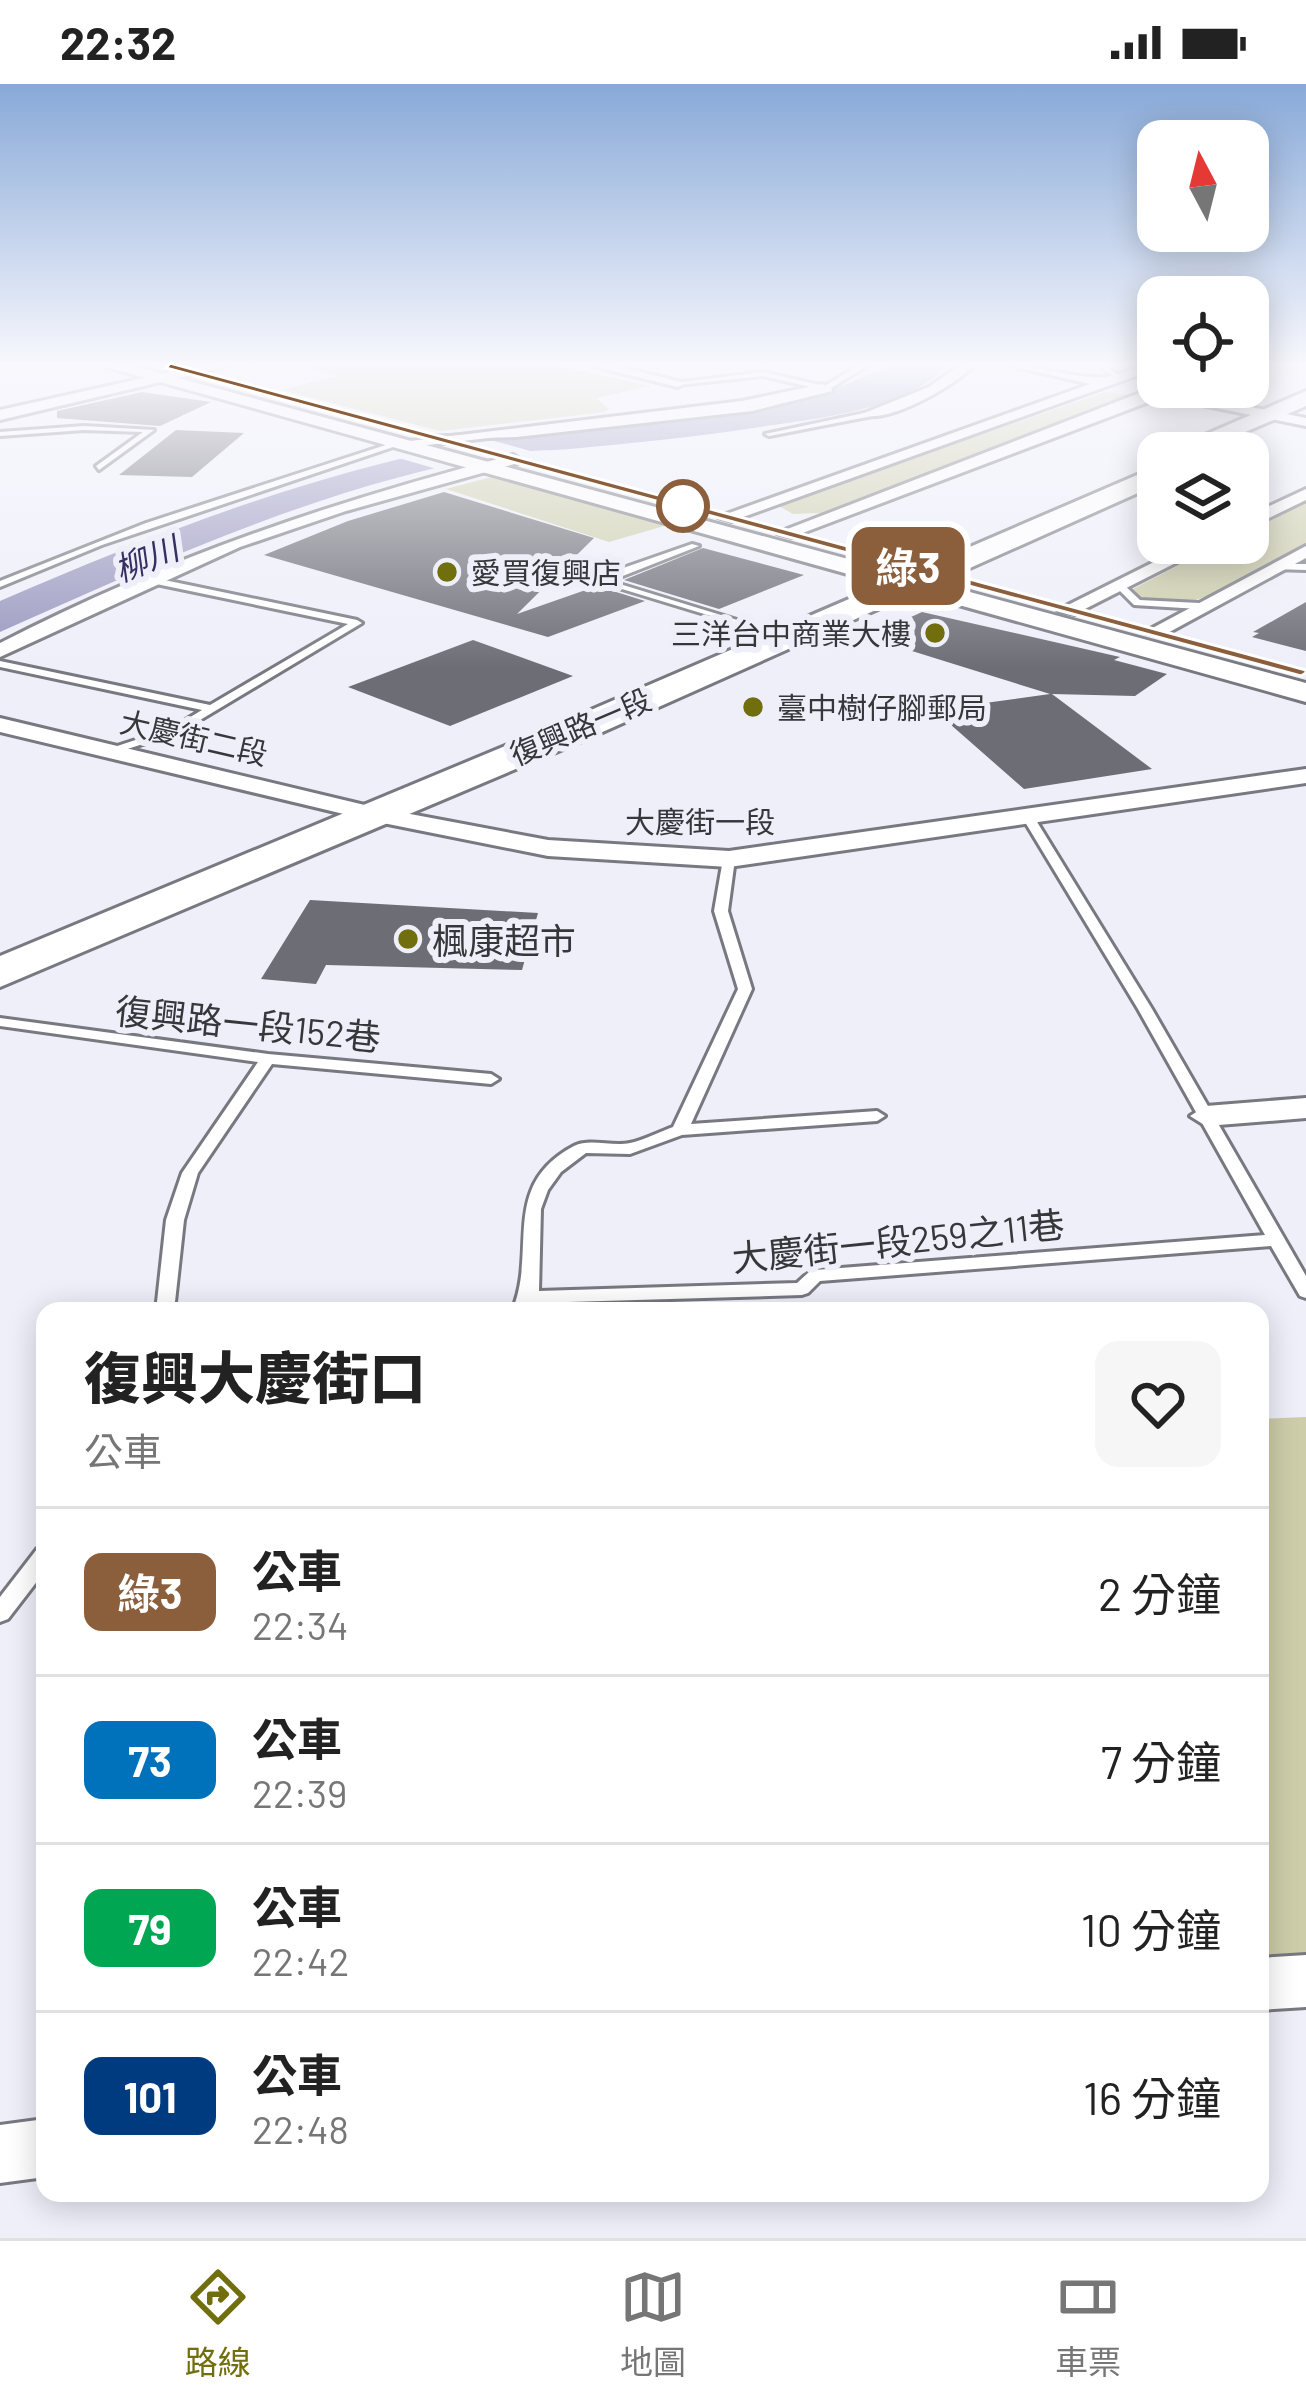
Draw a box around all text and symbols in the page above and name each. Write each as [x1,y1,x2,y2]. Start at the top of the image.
text: 22:32 [60,15,176,69]
north arrow [1137,120,1269,252]
map controls [1137,120,1269,564]
button: locate [1137,276,1269,408]
button: layers [1137,432,1269,564]
unlabelled marker [658,481,708,531]
water label: 柳川 [108,526,187,589]
line badge: 綠3 [854,527,962,605]
text: 綠3 [876,541,940,591]
place label: 愛買復興店 [471,554,621,590]
marker: 愛買復興店 [434,559,460,585]
place label: 三洋台中商業大樓 [671,615,911,651]
marker: 三洋台中商業大樓 [922,620,948,646]
street label: 復興路一段 [504,680,656,772]
place label: 臺中樹仔腳郵局 [777,689,987,725]
marker: 臺中樹仔腳郵局 [740,694,766,720]
street label: 大慶街二段 [117,703,271,771]
street label: 大慶街一段 [625,803,775,839]
place label: 楓康超市 [432,918,576,961]
marker: 楓康超市 [395,926,421,952]
street label: 復興路一段152巷 [113,988,383,1058]
street label: 大慶街一段259之11巷 [730,1201,1066,1279]
button: heart [1095,1341,1221,1467]
text: 復興大慶街口 [84,1342,426,1410]
text: 公車 [84,1427,162,1474]
text: 公車 [252,1543,342,1597]
text: 2 分鐘 [1098,1566,1221,1620]
text: 綠3 [118,1567,182,1617]
text: 22:34 [252,1601,349,1648]
text: 公車 [252,1711,342,1765]
text: 7 分鐘 [1101,1734,1221,1788]
text: 73 [128,1735,172,1785]
text: 22:39 [252,1769,347,1816]
text: 公車 [252,1879,342,1933]
text: 10 分鐘 [1081,1902,1221,1956]
text: 79 [128,1903,172,1953]
text: 22:42 [252,1937,349,1984]
text: 公車 [252,2047,342,2101]
text: 16 分鐘 [1083,2070,1221,2124]
text: 101 [123,2071,177,2121]
text: 22:48 [252,2105,349,2152]
tab: 路線 [185,2264,251,2384]
tab: 地圖 [620,2264,686,2384]
tab: 車票 [1055,2264,1121,2384]

